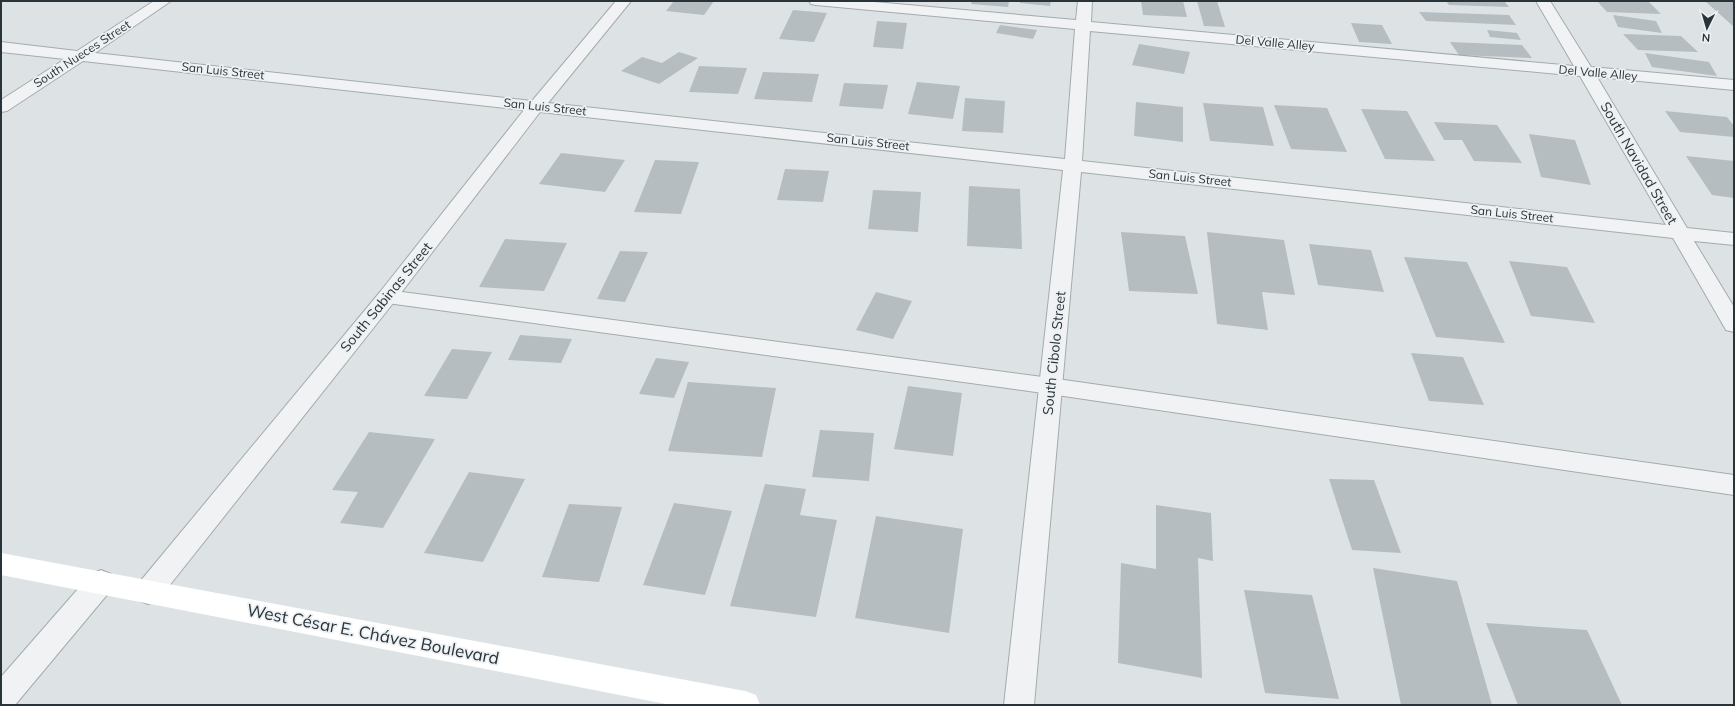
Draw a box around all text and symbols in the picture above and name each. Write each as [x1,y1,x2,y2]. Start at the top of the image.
north arrow [1687,8,1727,48]
street label: South Nueces Street [30,17,133,91]
text: N [1701,31,1711,45]
street label: Del Valle Alley [1235,32,1316,53]
street label: San Luis Street [181,59,265,82]
street label: Del Valle Alley [1558,62,1639,83]
street label: San Luis Street [503,95,587,118]
street label: South Navidad Street [1597,98,1682,228]
street label: San Luis Street [826,130,910,153]
street label: San Luis Street [1148,166,1232,189]
street label: San Luis Street [1470,202,1554,225]
street label: South Sabinas Street [336,238,436,356]
street label: South Cibolo Street [1039,290,1069,416]
street label: West César E. Chávez Boulevard [245,599,501,668]

